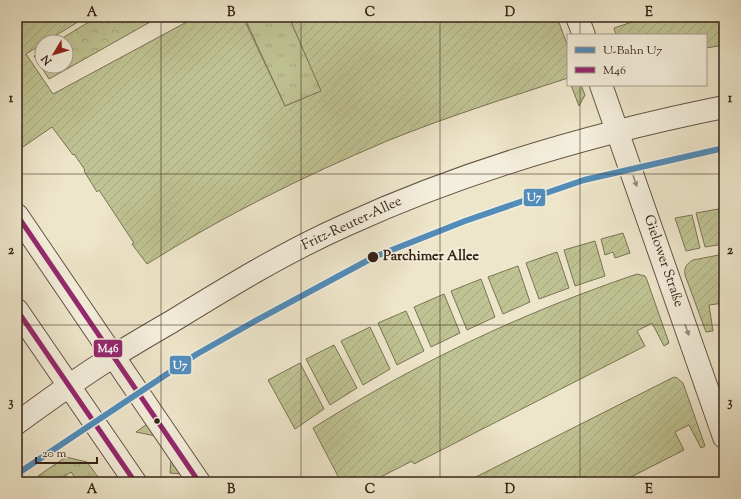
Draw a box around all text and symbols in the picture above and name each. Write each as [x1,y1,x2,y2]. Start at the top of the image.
text: A [87,4,98,22]
text: B [227,4,236,22]
text: C [365,4,375,22]
text: D [505,4,515,22]
text: E [645,4,653,22]
north arrow [34,34,74,74]
legend [567,34,707,86]
text: U-Bahn U7 [603,42,662,60]
text: N [38,51,57,69]
text: M46 [603,62,626,80]
text: 1 [9,90,14,108]
text: 1 [728,90,733,108]
one-way arrow [632,176,638,188]
line badge: U7 [523,188,546,207]
text: U7 [526,190,542,206]
street label: Fritz-Reuter-Allee [299,192,405,256]
street label: Gielower Straße [638,212,688,310]
text: 2 [8,242,15,260]
text: 2 [727,242,734,260]
place label: Parchimer Allee [383,247,479,267]
marker: Parchimer Allee [366,250,380,264]
one-way arrow [684,325,690,337]
line badge: M46 [93,339,123,358]
text: M46 [96,341,119,357]
line badge: U7 [169,355,192,375]
text: U7 [172,358,188,374]
text: 3 [8,394,14,412]
text: 3 [727,394,733,412]
unlabelled marker [152,416,162,426]
scale bar [36,439,97,465]
text: 20 m [42,445,67,463]
text: A [87,481,98,499]
text: B [227,481,236,499]
text: C [365,481,375,499]
text: D [505,481,515,499]
text: E [645,481,653,499]

